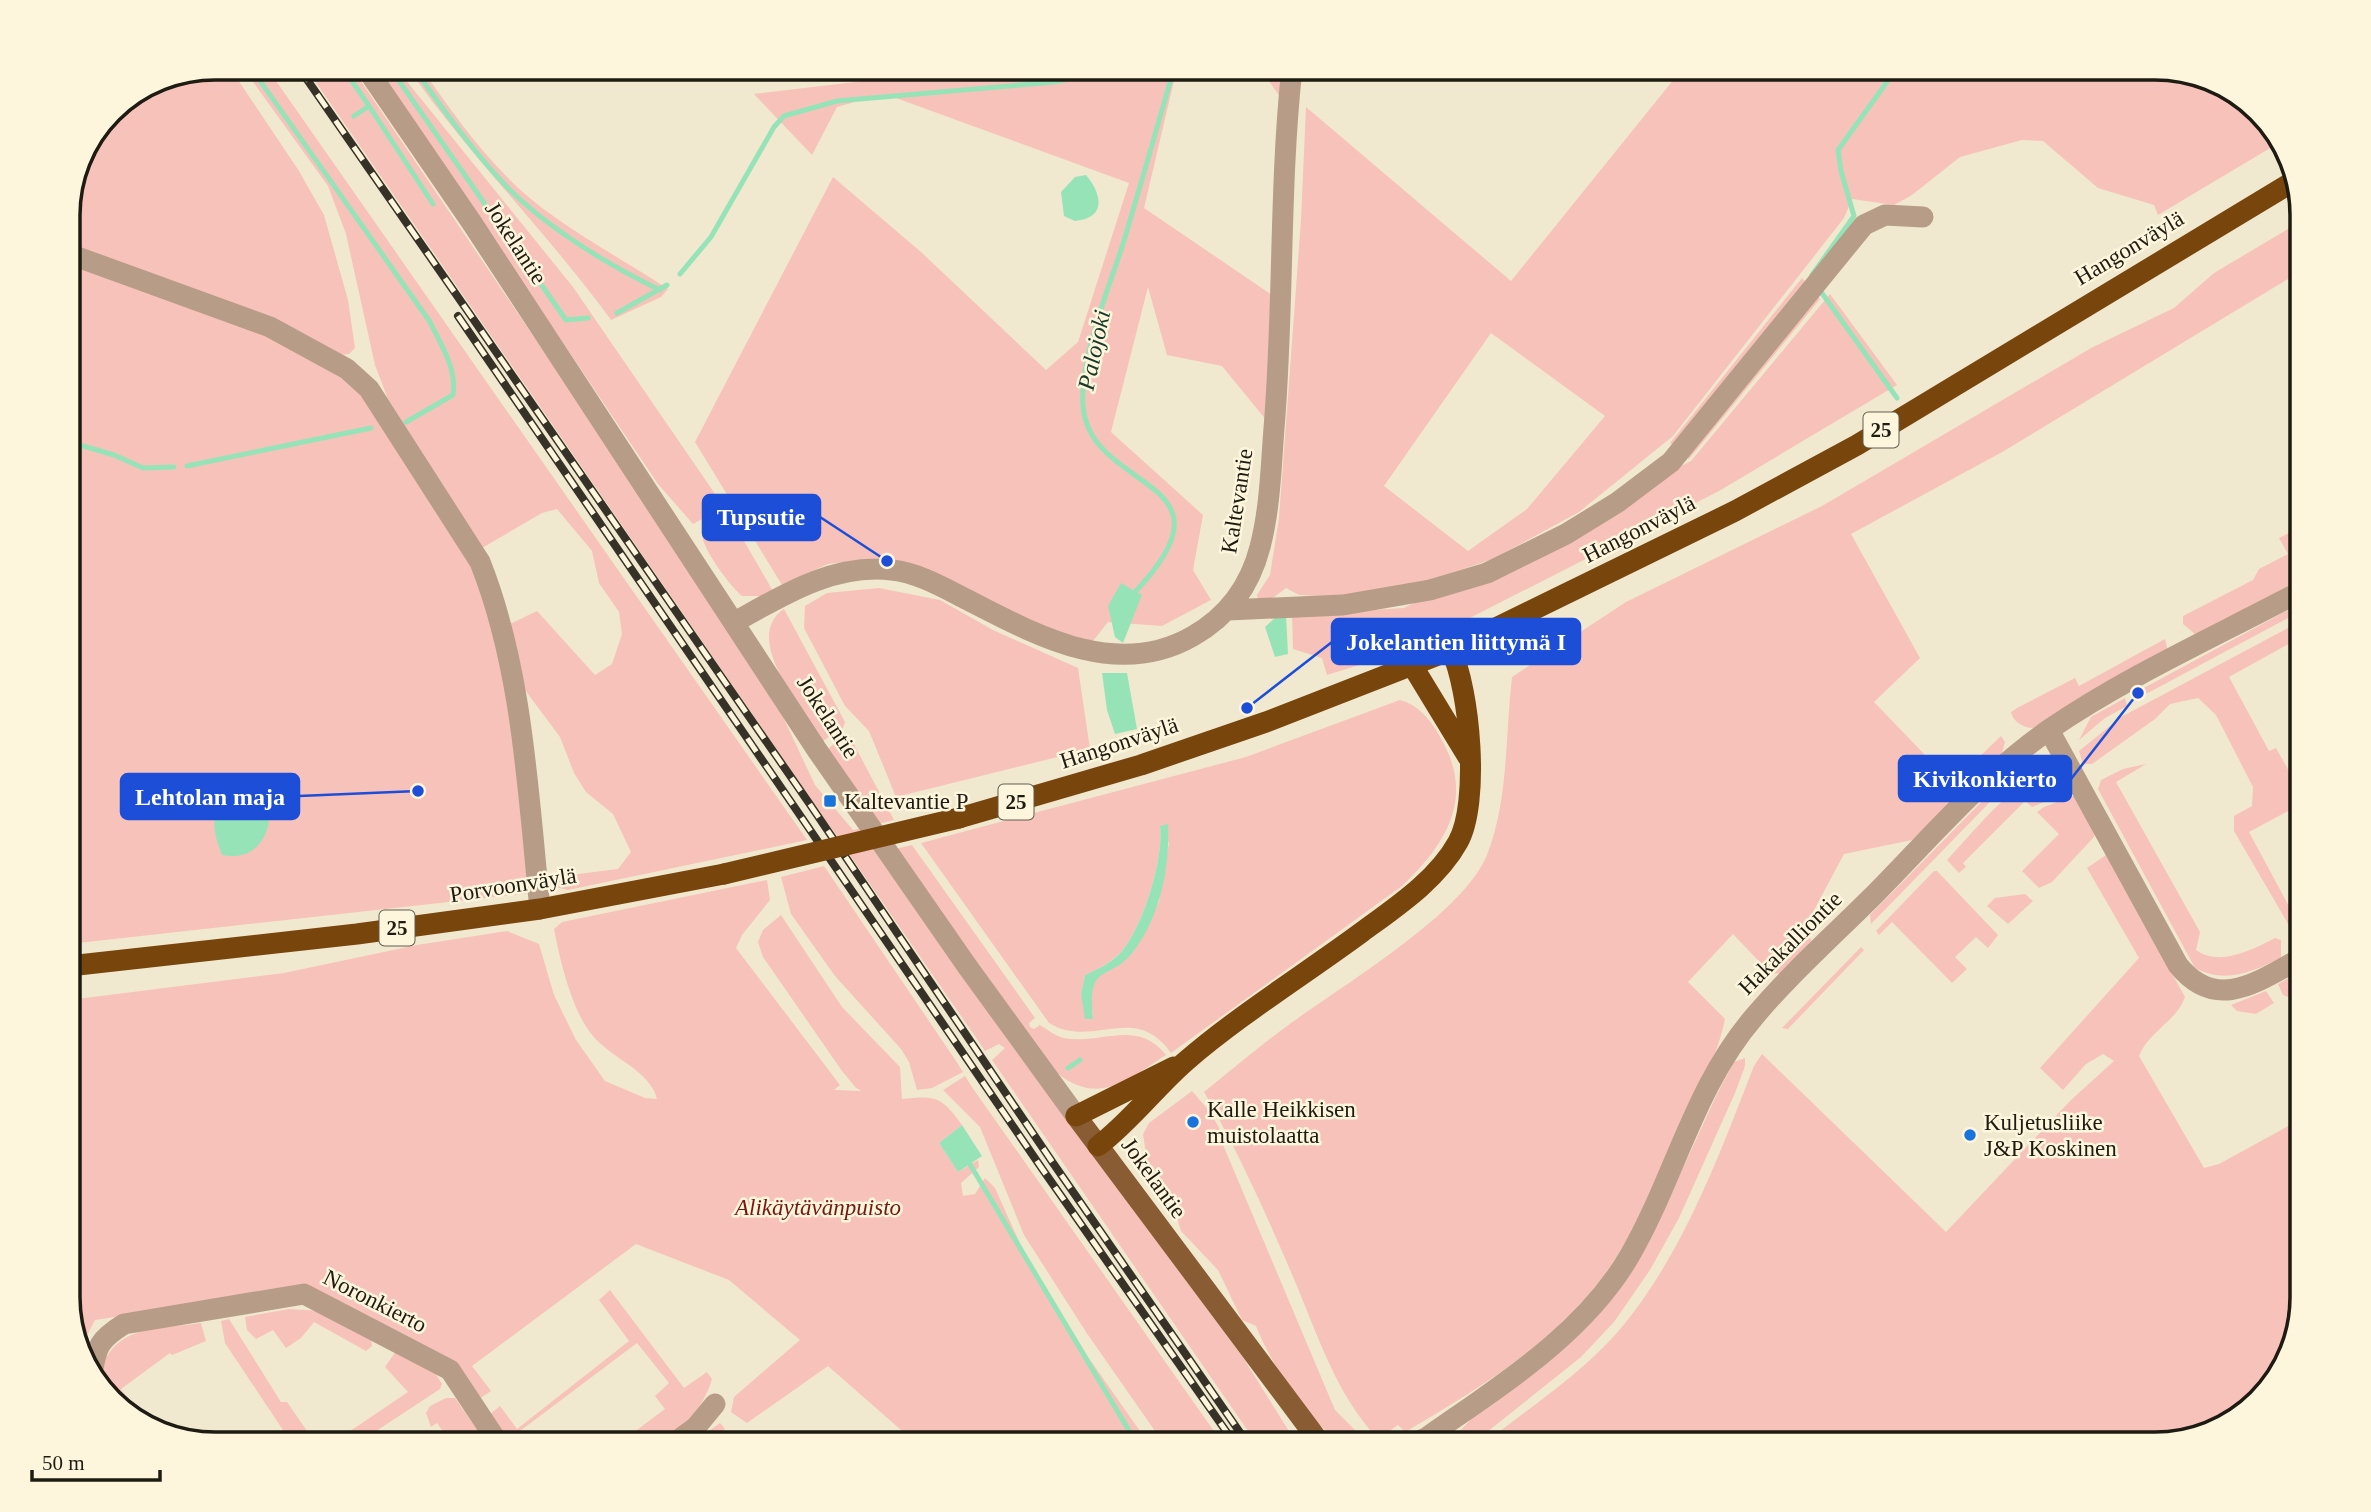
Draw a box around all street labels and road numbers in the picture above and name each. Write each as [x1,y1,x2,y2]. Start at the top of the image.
street label: Jokelantie [480,197,552,289]
street label: Hangonväylä [2070,206,2188,290]
road number: 25 [1864,412,1898,448]
street label: Kaltevantie [1216,447,1258,555]
street label: Hangonväylä [1579,490,1699,568]
street label: Jokelantie [792,671,864,763]
street label: Hangonväylä [1057,712,1181,774]
road number: 25 [998,784,1034,820]
street label: Porvoonväylä [448,863,578,907]
street label: Hakakalliontie [1733,886,1847,1000]
road number: 25 [380,911,414,946]
street label: Jokelantie [1116,1133,1192,1223]
street label: Noronkierto [319,1264,431,1338]

